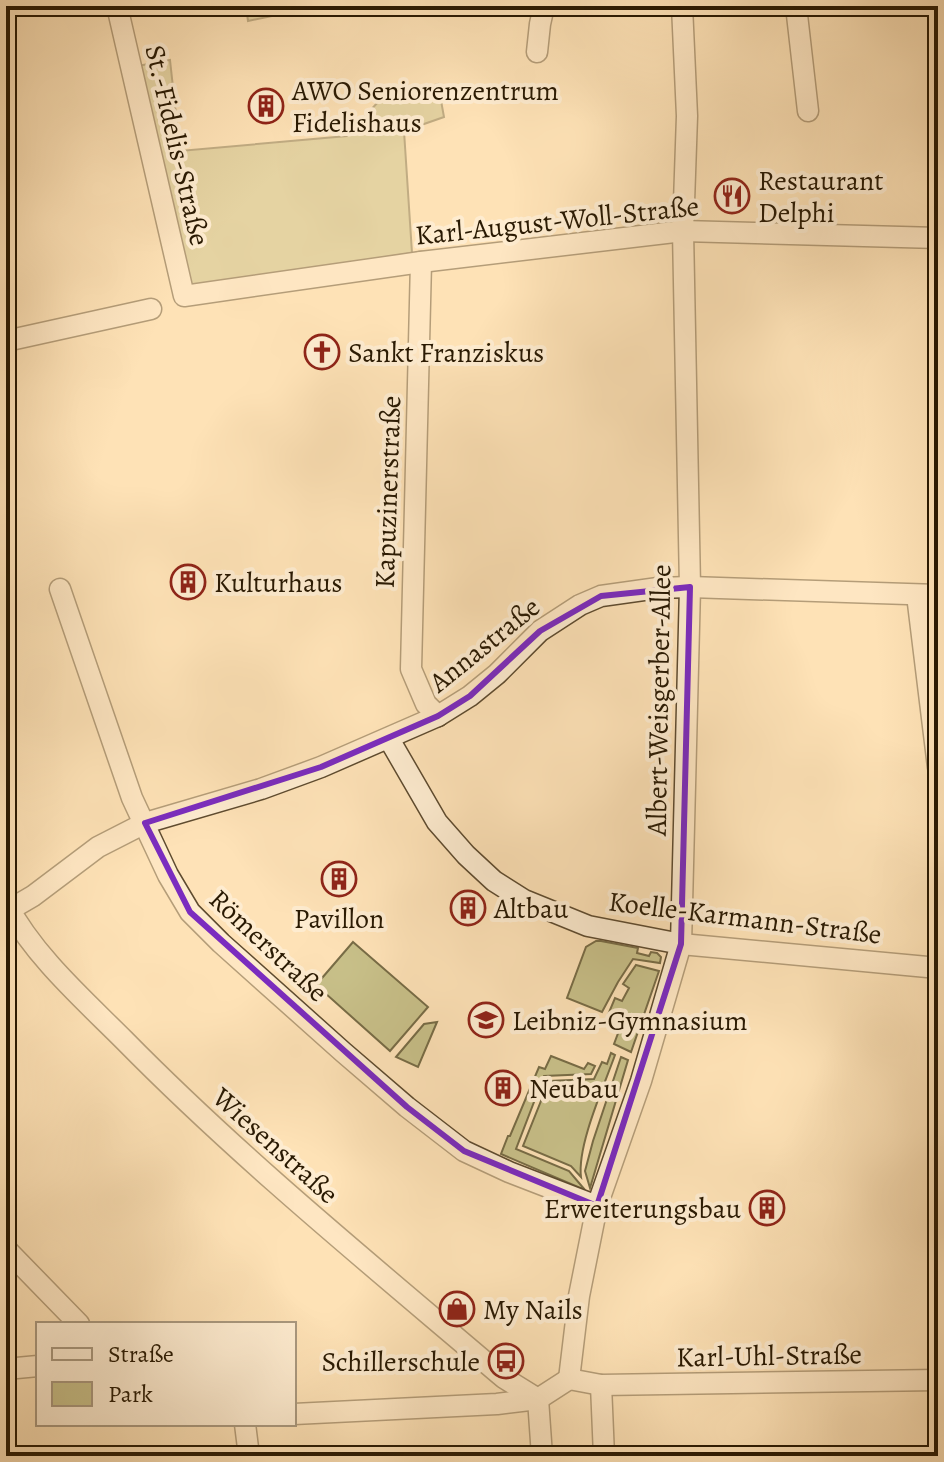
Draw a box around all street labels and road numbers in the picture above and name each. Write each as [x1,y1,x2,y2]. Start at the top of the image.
street label: St.-Fidelis-Straße [135,41,219,249]
street label: Karl-August-Woll-Straße [413,187,701,255]
street label: Kapuzinerstraße [366,395,410,589]
street label: Albert-Weisgerber-Allee [638,564,680,837]
street label: Annastraße [420,588,548,702]
street label: Römerstraße [201,881,336,1011]
street label: Koelle-Karmann-Straße [606,882,883,954]
street label: Wiesenstraße [203,1078,347,1213]
street label: Karl-Uhl-Straße [676,1335,862,1377]

